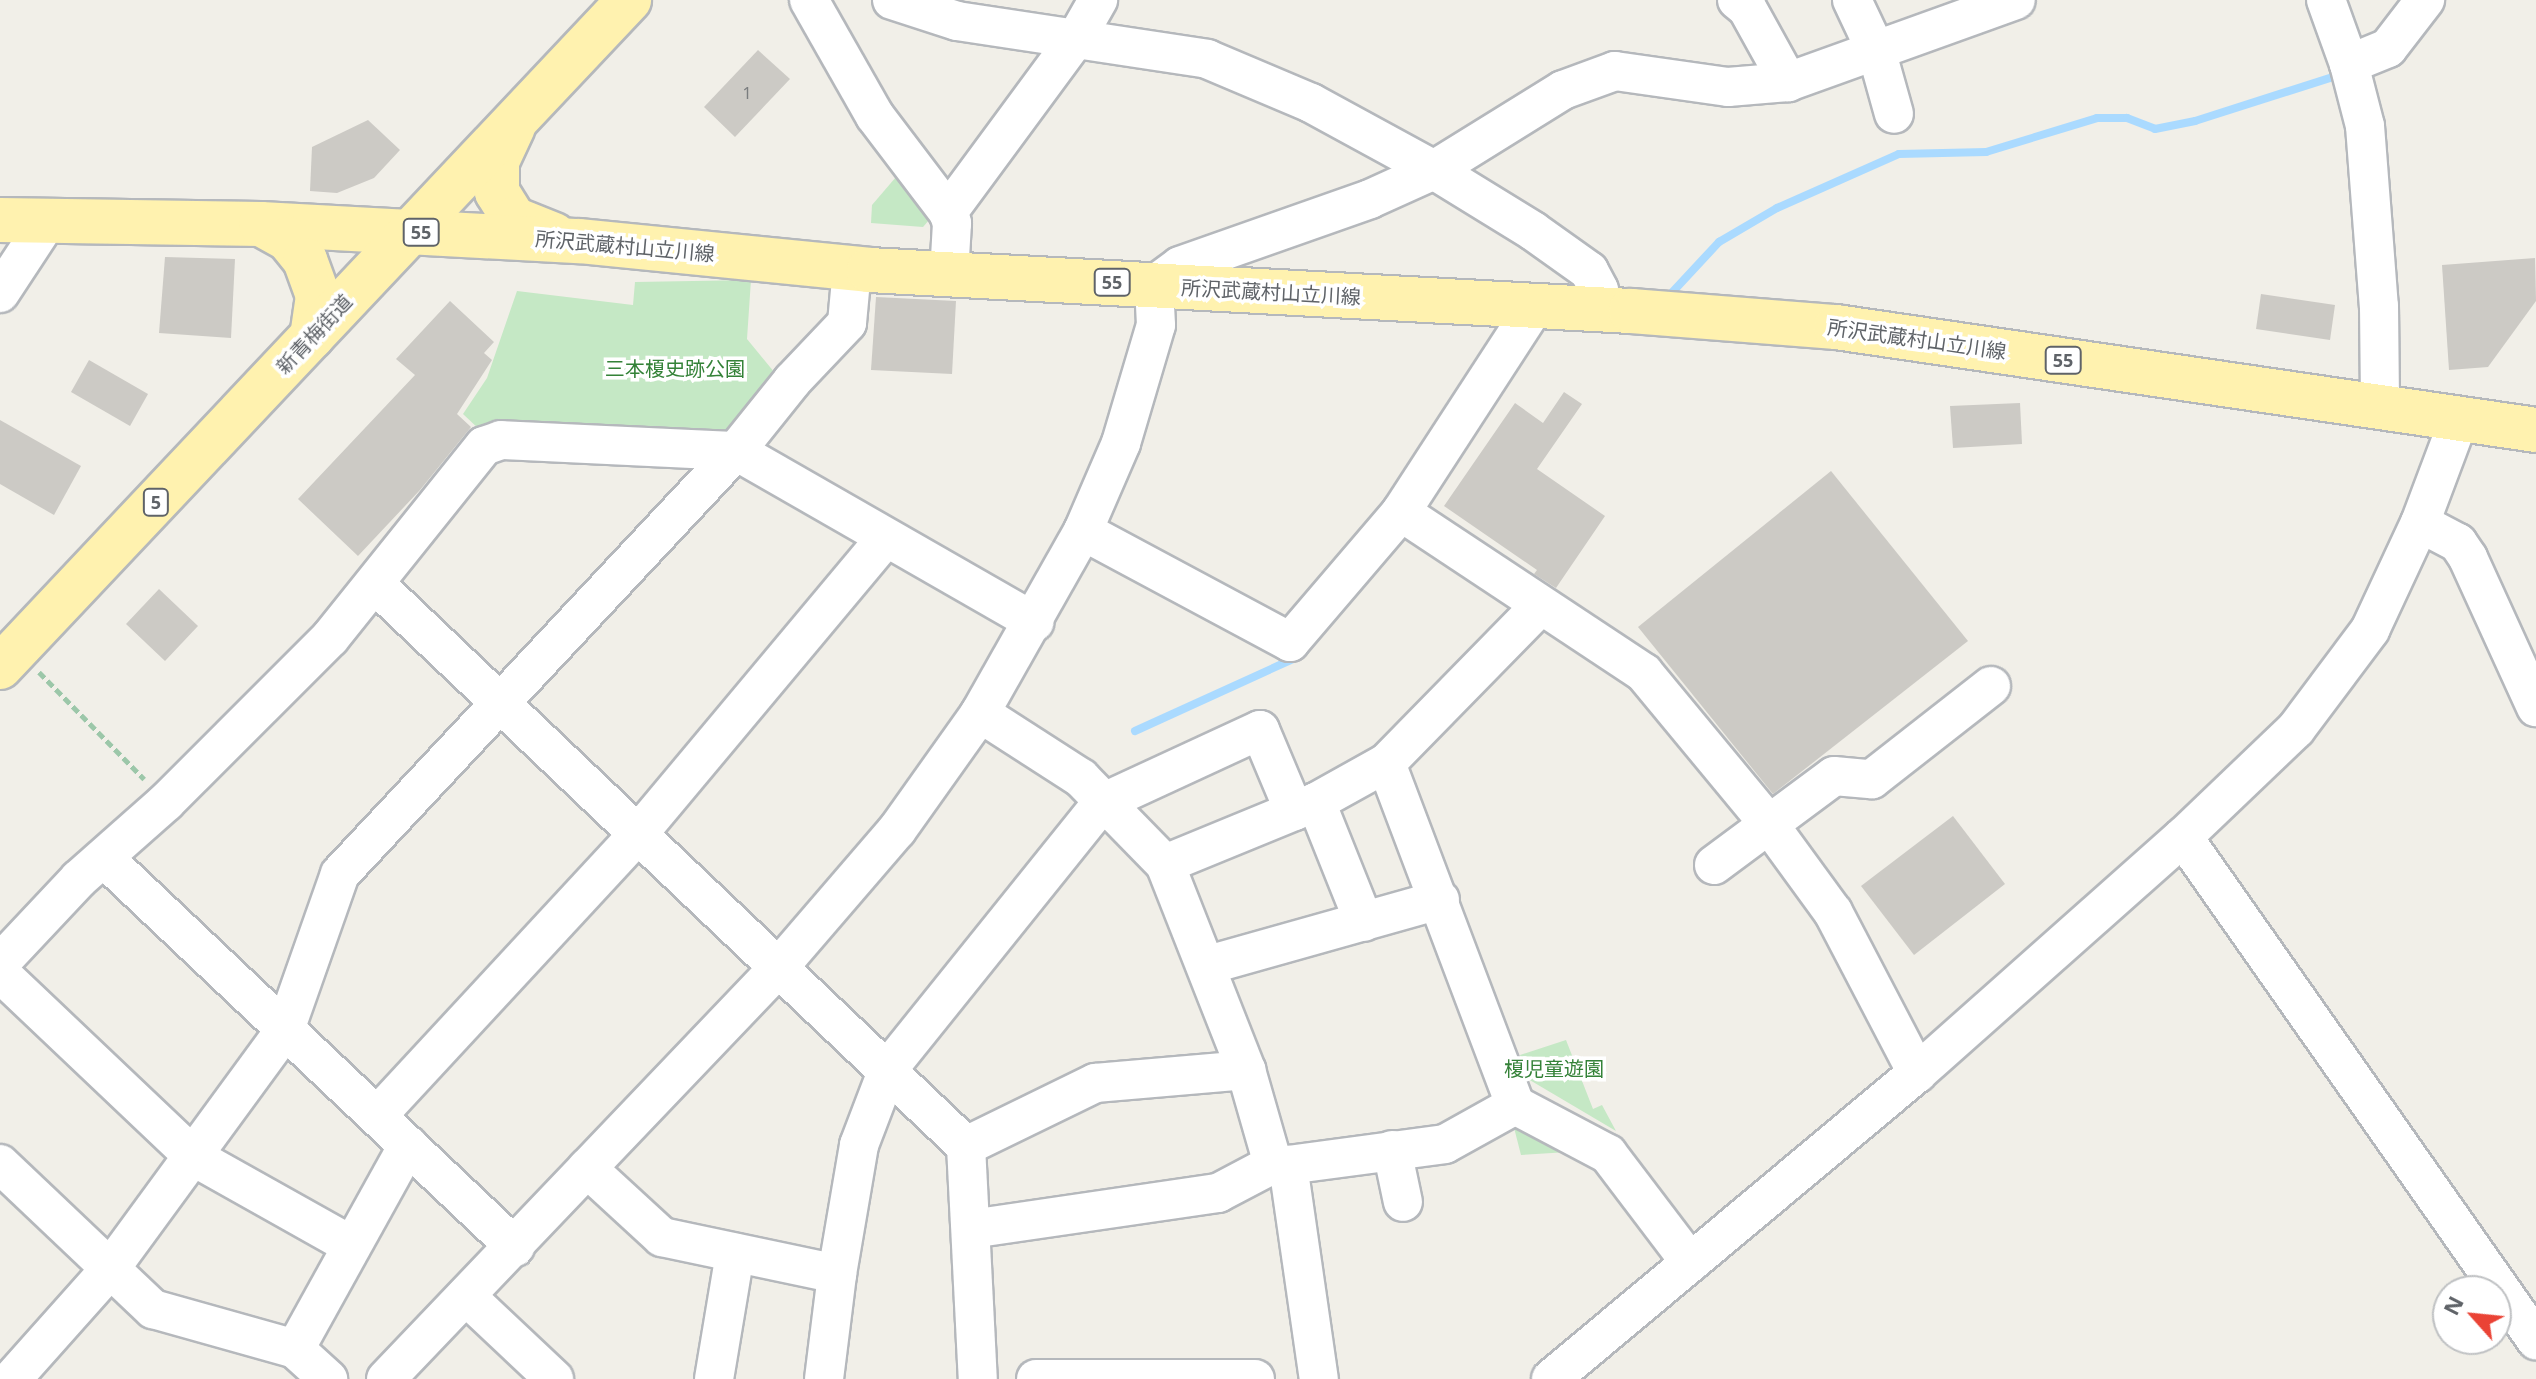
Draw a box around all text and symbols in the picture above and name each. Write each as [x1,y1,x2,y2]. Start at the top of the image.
house number: 1 [742,83,752,103]
road number: 55 [401,218,441,246]
street label: 所沢武蔵村山立川線 [534,226,716,266]
road number: 55 [1092,268,1132,296]
street label: 所沢武蔵村山立川線 [1180,275,1362,309]
street label: 新青梅街道 [271,289,357,379]
street label: 所沢武蔵村山立川線 [1826,315,2008,363]
road number: 55 [2043,346,2083,374]
park label: 三本榎史跡公園 [605,356,745,380]
road number: 5 [142,488,170,516]
park label: 榎児童遊園 [1504,1056,1604,1080]
north arrow [2432,1275,2512,1355]
text: N [2435,1290,2470,1320]

